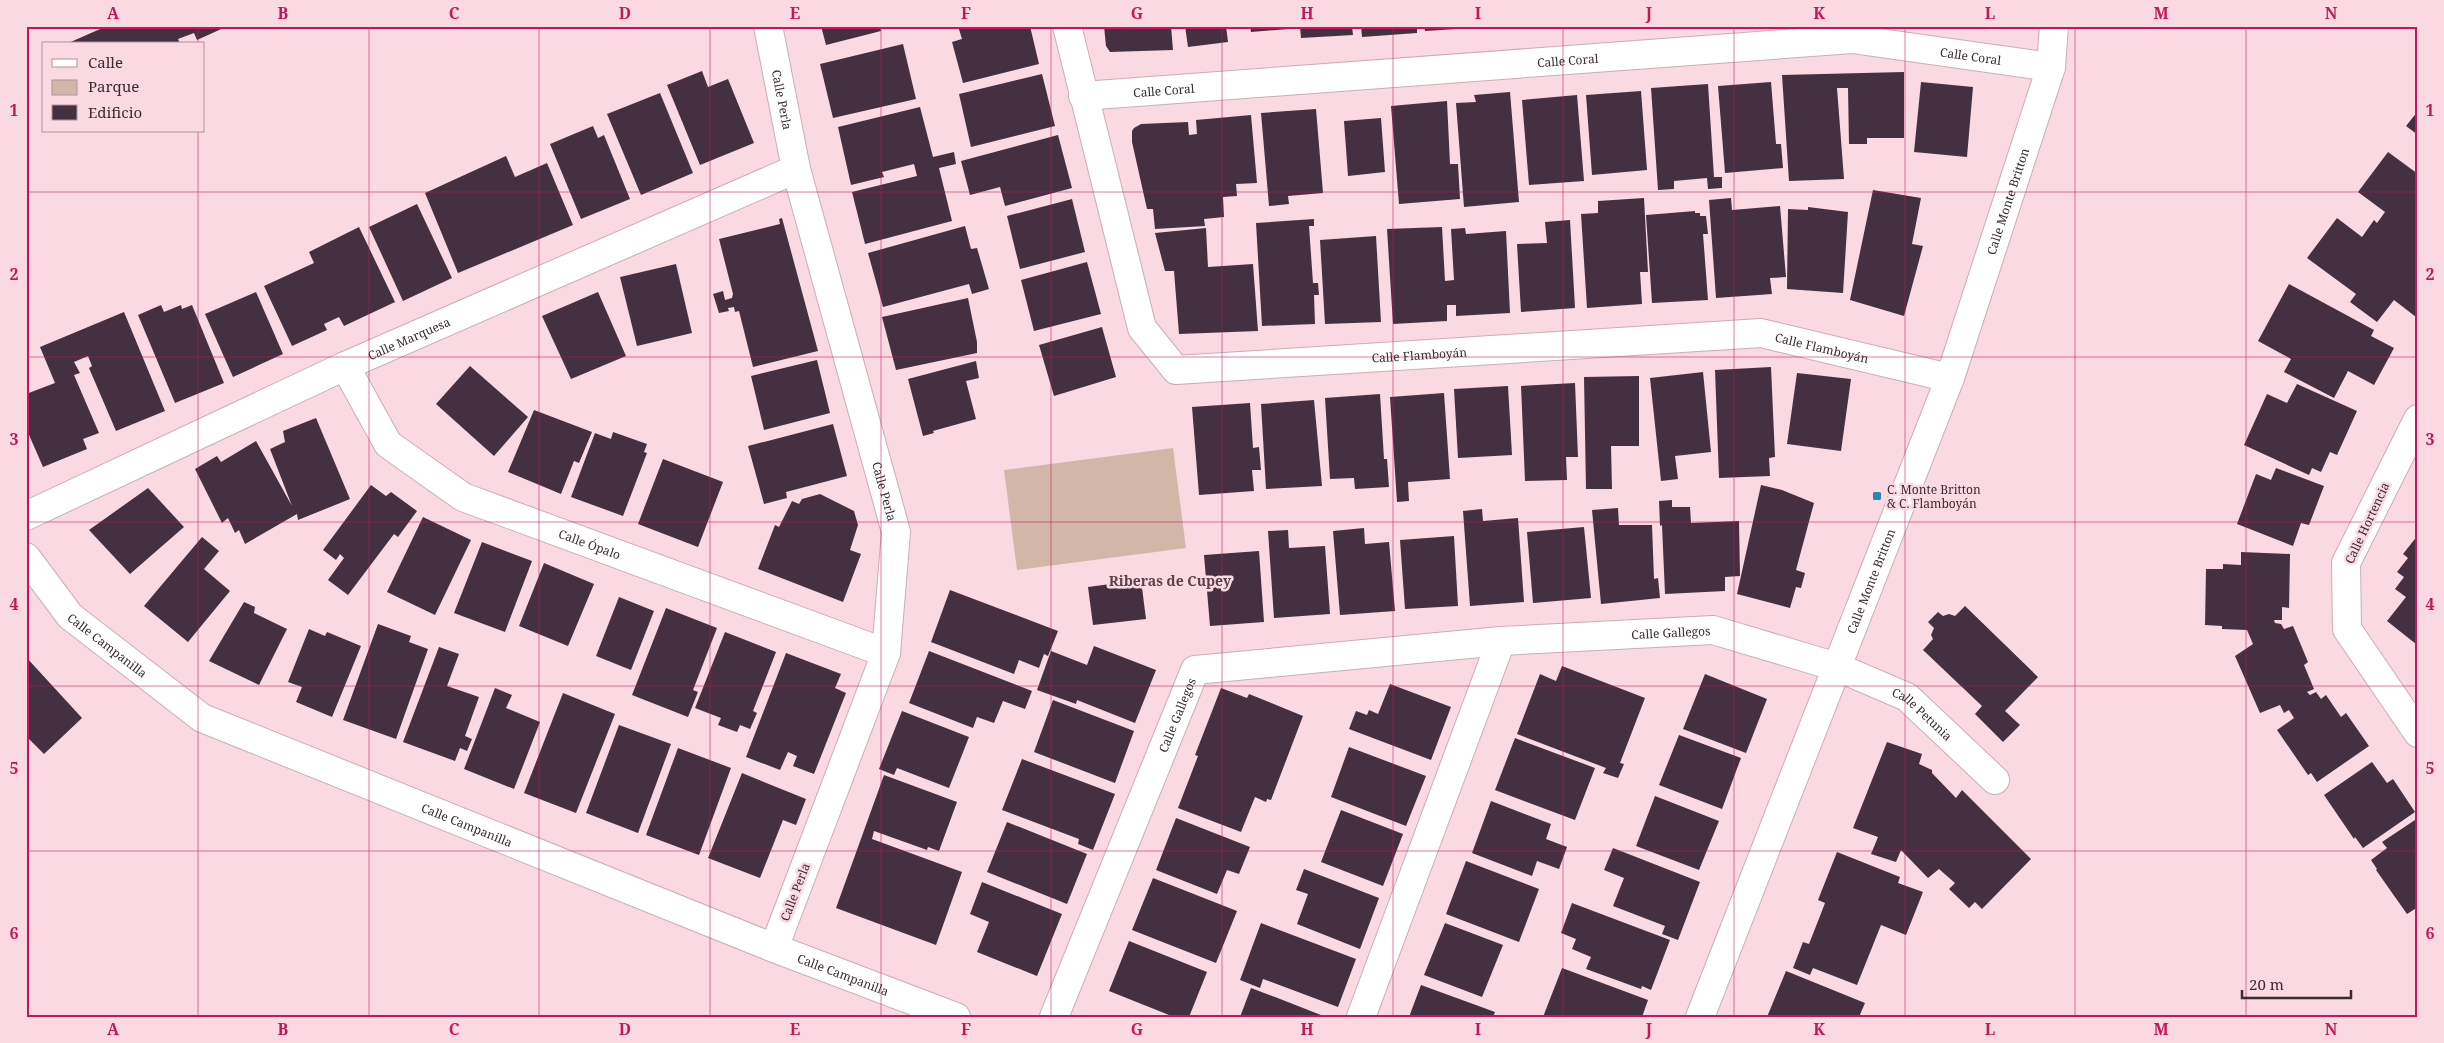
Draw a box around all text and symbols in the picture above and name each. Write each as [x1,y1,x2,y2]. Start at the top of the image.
text: A [107,2,120,24]
text: B [278,2,289,24]
text: C [449,2,460,24]
text: D [619,2,631,24]
text: E [790,2,800,24]
text: F [961,2,971,24]
text: G [1131,2,1143,24]
text: H [1300,2,1314,24]
text: I [1475,2,1481,24]
text: J [1645,2,1653,24]
text: K [1813,2,1825,24]
text: L [1985,2,1995,24]
text: M [2153,2,2169,24]
text: N [2325,2,2338,24]
legend [42,42,205,132]
street label: Calle Coral [1939,43,2003,68]
street label: Calle Coral [1536,49,1599,71]
text: Calle [88,52,123,72]
street label: Calle Perla [768,68,797,131]
text: Parque [88,76,139,96]
street label: Calle Coral [1133,79,1195,101]
text: 1 [9,99,19,121]
text: 1 [2425,99,2435,121]
text: Edificio [88,102,142,122]
street label: Calle Monte Britton [1982,145,2033,257]
text: 2 [9,263,19,285]
text: 2 [2425,263,2435,285]
street label: Calle Marquesa [365,313,453,364]
street label: Calle Flamboyán [1774,328,1871,367]
street label: Calle Flamboyán [1371,343,1468,366]
text: 3 [9,428,19,450]
text: 3 [2425,428,2435,450]
street label: Calle Perla [868,460,901,523]
street label: Calle Hortencia [2341,479,2393,567]
place label: C. Monte Britton & C. Flamboyán [1887,481,1981,512]
marker: C. Monte Britton & C. Flamboyán [1871,490,1883,502]
street label: Calle Ópalo [556,525,623,563]
street label: Calle Monte Britton [1842,526,1899,636]
district label: Riberas de Cupey [1109,571,1232,590]
text: 4 [9,593,19,615]
text: 4 [2425,593,2435,615]
street label: Calle Campanilla [64,609,151,681]
street label: Calle Gallegos [1631,622,1711,643]
street label: Calle Gallegos [1154,675,1200,755]
street label: Calle Petunia [1890,683,1956,744]
text: 5 [9,757,19,779]
text: 5 [2425,757,2435,779]
street label: Calle Campanilla [419,799,515,851]
street label: Calle Perla [776,860,814,923]
text: 6 [9,922,19,944]
text: 6 [2425,922,2435,944]
street label: Calle Campanilla [795,949,892,999]
scale bar [2242,968,2350,1000]
text: 20 m [2249,974,2284,994]
text: A [107,1018,120,1040]
text: B [278,1018,289,1040]
text: C [449,1018,460,1040]
text: D [619,1018,631,1040]
text: E [790,1018,800,1040]
text: F [961,1018,971,1040]
text: G [1131,1018,1143,1040]
text: H [1300,1018,1314,1040]
text: I [1475,1018,1481,1040]
text: J [1645,1018,1653,1040]
text: K [1813,1018,1825,1040]
text: L [1985,1018,1995,1040]
text: M [2153,1018,2169,1040]
text: N [2325,1018,2338,1040]

